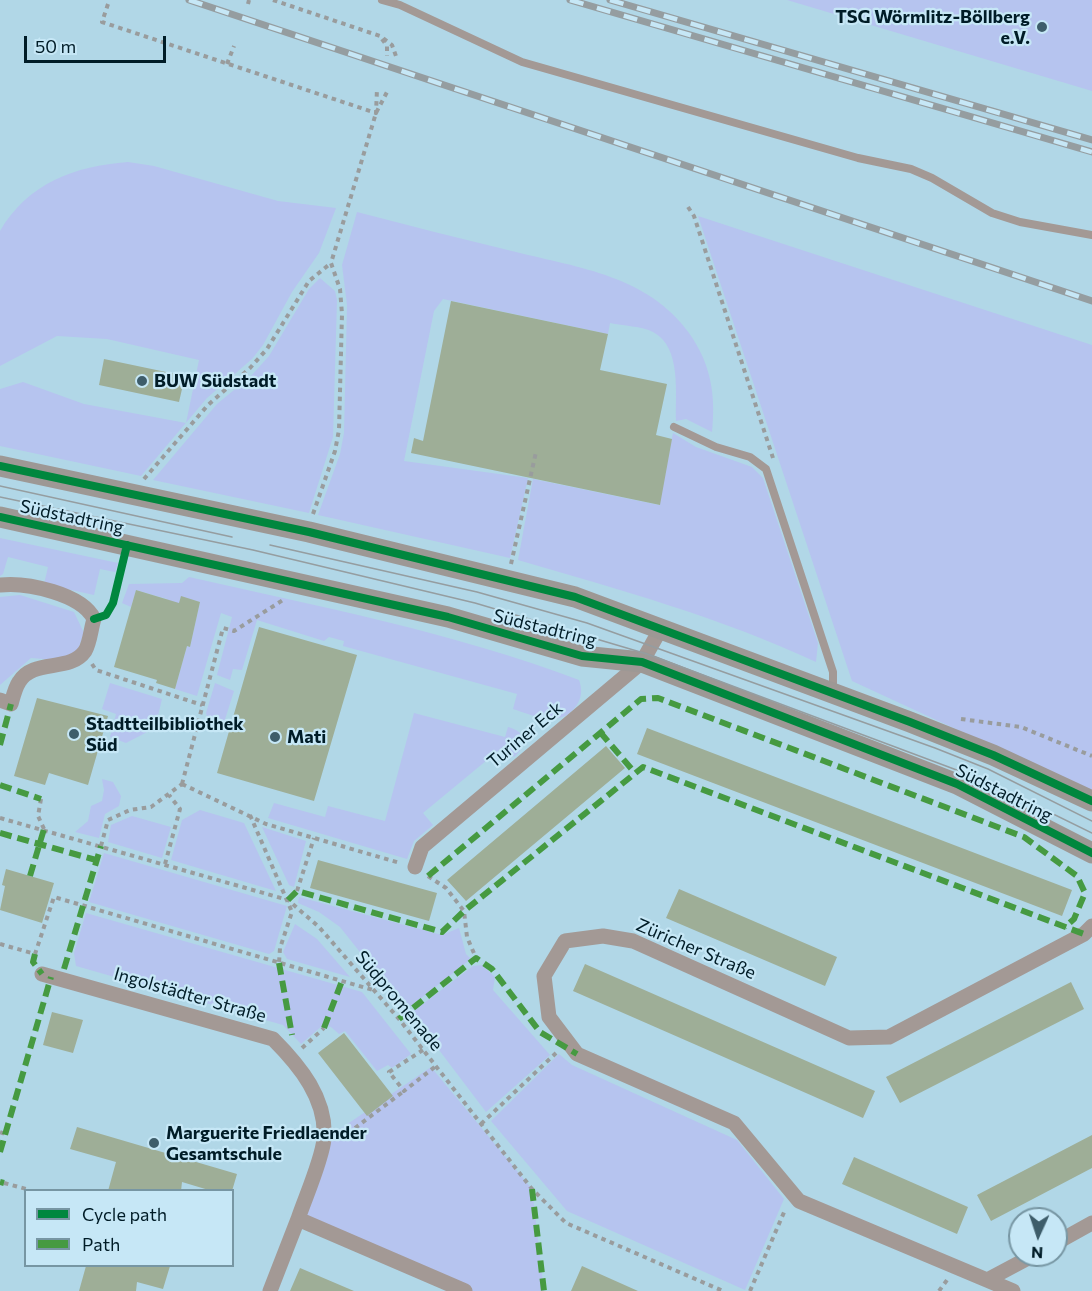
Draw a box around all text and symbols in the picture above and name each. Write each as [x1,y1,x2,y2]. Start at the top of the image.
place label: TSG Wörmlitz-Böllberg e.V. [835,6,1030,48]
marker: TSG Wörmlitz-Böllberg e.V. [1035,20,1049,34]
scale bar [27,24,170,62]
text: 50 m [35,35,76,57]
place label: BUW Südstadt [154,370,276,392]
marker: BUW Südstadt [135,374,149,388]
street label: Südstadtring [18,495,126,539]
street label: Südstadtring [491,605,599,651]
street label: Turiner Eck [483,697,567,773]
place label: Stadtteilbibliothek Süd [86,713,244,756]
place label: Mati [287,726,326,748]
marker: Stadtteilbibliothek Süd [67,727,81,741]
marker: Mati [268,730,282,744]
street label: Südstadtring [952,759,1056,827]
street label: Züricher Straße [633,914,759,984]
street label: Südpromenade [351,947,447,1055]
street label: Ingolstädter Straße [111,963,269,1027]
place label: Marguerite Friedlaender Gesamtschule [166,1122,367,1164]
marker: Marguerite Friedlaender Gesamtschule [147,1136,161,1150]
legend [24,1189,234,1267]
text: Cycle path [82,1203,167,1225]
north arrow [1008,1207,1068,1267]
text: Path [82,1233,120,1255]
text: N [1031,1244,1044,1263]

